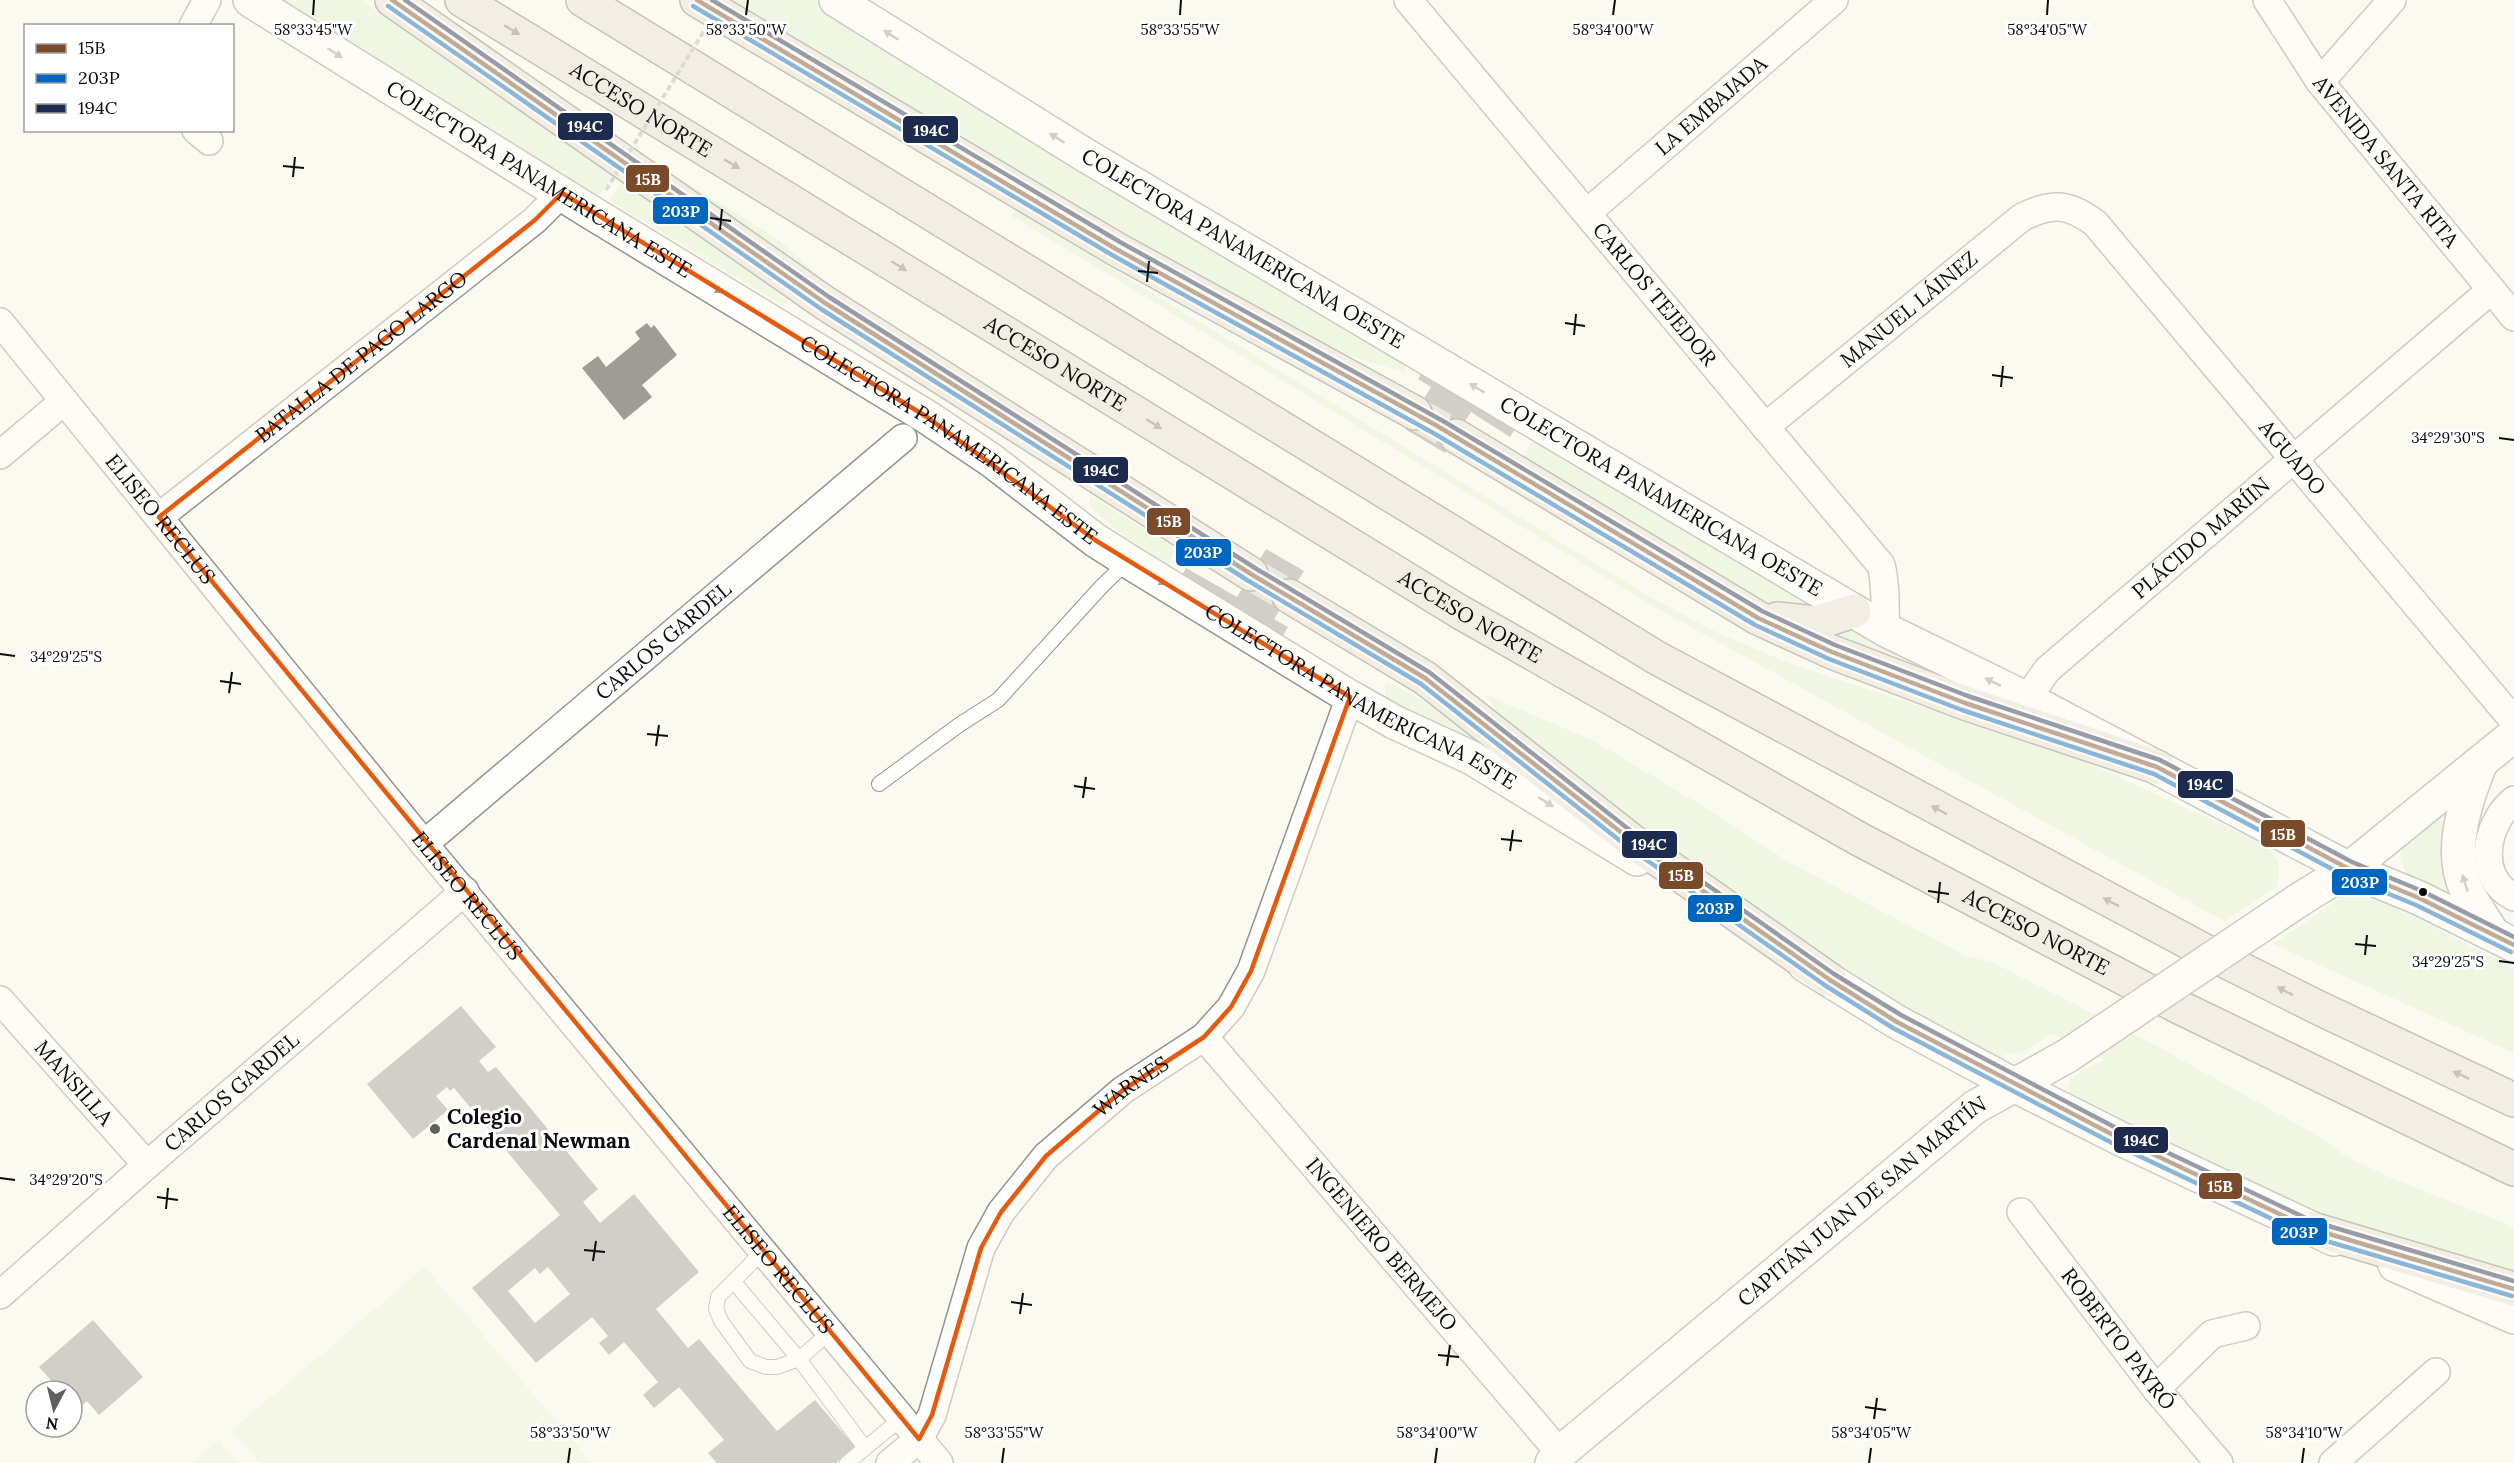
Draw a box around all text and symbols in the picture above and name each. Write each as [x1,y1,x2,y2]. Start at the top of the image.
text: 58°33'45"W [274,20,353,39]
text: 58°33'50"W [706,20,787,39]
text: 58°33'55"W [1141,20,1221,39]
text: 58°34'00"W [1573,20,1654,39]
text: 58°34'05"W [2007,20,2088,39]
legend [24,24,234,132]
one-way arrow [504,25,520,36]
one-way arrow [883,29,899,40]
text: 15B [78,36,106,59]
one-way arrow [327,47,343,58]
street label: LA EMBAJADA [1649,49,1773,161]
street label: ACCESO NORTE [564,55,717,163]
text: 203P [78,66,120,89]
street label: AVENIDA SANTA RITA [2307,69,2466,254]
street label: COLECTORA PANAMERICANA ESTE [381,74,697,284]
text: 194C [78,96,118,119]
line badge: 194C [557,112,614,141]
line badge: 194C [902,115,959,144]
text: 194C [567,116,603,136]
text: 194C [913,120,949,140]
one-way arrow [1049,132,1065,143]
street label: COLECTORA PANAMERICANA OESTE [1077,142,1410,355]
one-way arrow [724,159,740,170]
line badge: 15B [625,164,670,193]
text: 15B [635,169,661,189]
line badge: 203P [652,196,709,225]
text: 203P [662,201,700,221]
street label: CARLOS TEJEDOR [1587,217,1723,372]
street label: MANUEL LÁINEZ [1835,245,1983,373]
one-way arrow [891,261,907,272]
street label: BATALLA DE PAGO LARGO [250,265,473,449]
one-way arrow [707,282,723,293]
street label: ACCESO NORTE [979,309,1132,417]
street label: COLECTORA PANAMERICANA ESTE [795,329,1103,550]
one-way arrow [1469,382,1485,393]
street label: COLECTORA PANAMERICANA OESTE [1495,390,1828,602]
street label: AGUADO [2253,413,2332,500]
one-way arrow [1146,418,1162,429]
text: 34°29'30"S [2411,428,2485,447]
street label: ELISEO RECLUS [100,448,221,589]
line badge: 194C [1072,456,1129,484]
text: 194C [1083,460,1119,480]
street label: PLÁCIDO MARÍIN [2126,471,2275,604]
line badge: 15B [1146,507,1191,536]
text: 15B [1156,511,1182,531]
line badge: 203P [1175,538,1232,567]
text: 203P [1184,542,1222,562]
street label: ACCESO NORTE [1393,563,1547,669]
one-way arrow [1150,574,1167,585]
street label: CARLOS GARDEL [590,575,737,706]
street label: COLECTORA PANAMERICANA ESTE [1200,597,1522,795]
text: 34°29'25"S [30,647,102,666]
one-way arrow [1984,677,2001,687]
line badge: 194C [2177,770,2234,799]
text: 194C [2187,774,2223,794]
one-way arrow [1537,797,1554,808]
one-way arrow [1931,805,1948,815]
line badge: 15B [2260,819,2306,848]
text: 15B [2270,824,2296,844]
street label: ELISEO RECLUS [406,825,529,966]
line badge: 194C [1621,830,1678,859]
text: 194C [1631,834,1667,854]
line badge: 15B [1658,861,1704,890]
text: 15B [1668,865,1694,885]
line badge: 203P [2331,868,2388,896]
text: 203P [2341,872,2379,892]
one-way arrow [2460,874,2469,892]
street label: ACCESO NORTE [1958,882,2114,981]
unlabelled marker [2417,886,2429,898]
line badge: 203P [1687,894,1743,923]
text: 203P [1696,898,1734,918]
one-way arrow [2102,898,2120,908]
text: 34°29'25"S [2412,952,2484,971]
one-way arrow [2276,986,2293,996]
street label: CARLOS GARDEL [158,1026,304,1157]
street label: MANSILLA [29,1034,120,1131]
street label: WARNES [1087,1050,1174,1123]
one-way arrow [2453,1070,2470,1079]
street label: CAPITÁN JUAN DE SAN MARTÍN [1732,1090,1991,1312]
place label: Colegio Cardenal Newman [447,1103,630,1154]
marker: Colegio Cardenal Newman [428,1122,442,1136]
line badge: 194C [2113,1126,2169,1154]
text: 194C [2123,1130,2159,1150]
street label: INGENIERO BERMEJO [1300,1152,1463,1336]
text: 34°29'20"S [29,1170,103,1189]
line badge: 15B [2198,1172,2243,1200]
text: 15B [2207,1176,2233,1196]
street label: ELISEO RECLUS [717,1199,840,1339]
line badge: 203P [2271,1217,2328,1246]
text: 203P [2280,1222,2318,1242]
street label: ROBERTO PAYRÓ [2055,1262,2182,1415]
north arrow [24,1379,84,1439]
text: N [45,1413,60,1435]
text: 58°33'50"W [530,1423,611,1442]
text: 58°33'55"W [965,1423,1045,1442]
text: 58°34'00"W [1397,1423,1478,1442]
text: 58°34'05"W [1831,1423,1912,1442]
text: 58°34'10"W [2266,1423,2344,1442]

